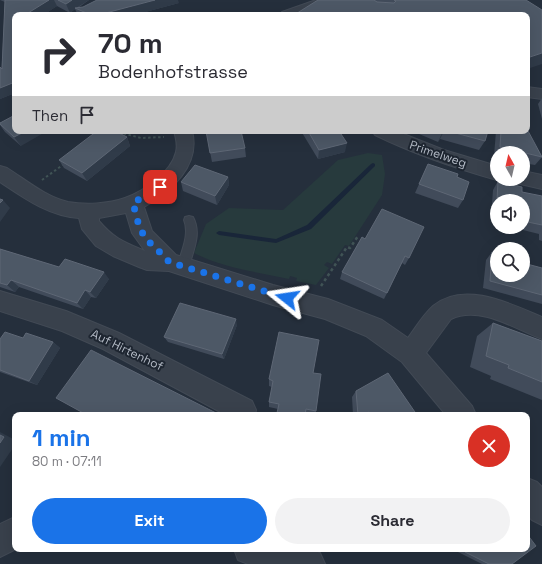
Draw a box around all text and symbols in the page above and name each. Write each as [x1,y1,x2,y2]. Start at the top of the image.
text: 70 m [98,25,163,61]
icon: right [32,28,84,80]
text: Bodenhofstrasse [98,60,248,83]
icon: arrive [76,104,98,126]
text: Then [32,106,68,125]
street label: Primelweg [407,137,469,171]
north arrow [490,146,530,186]
map controls [490,146,530,282]
pin [143,170,177,204]
icon: arrive [149,176,171,198]
button: sound [490,194,530,234]
button: search [490,242,530,282]
position arrow [266,277,308,319]
street label: Auf Hirtenhof [88,326,166,374]
text: 1 min [32,422,91,453]
button: close [468,425,510,467]
text: 80 m · 07:11 [32,453,102,470]
button: Exit [32,498,267,544]
button: Share [275,498,510,544]

